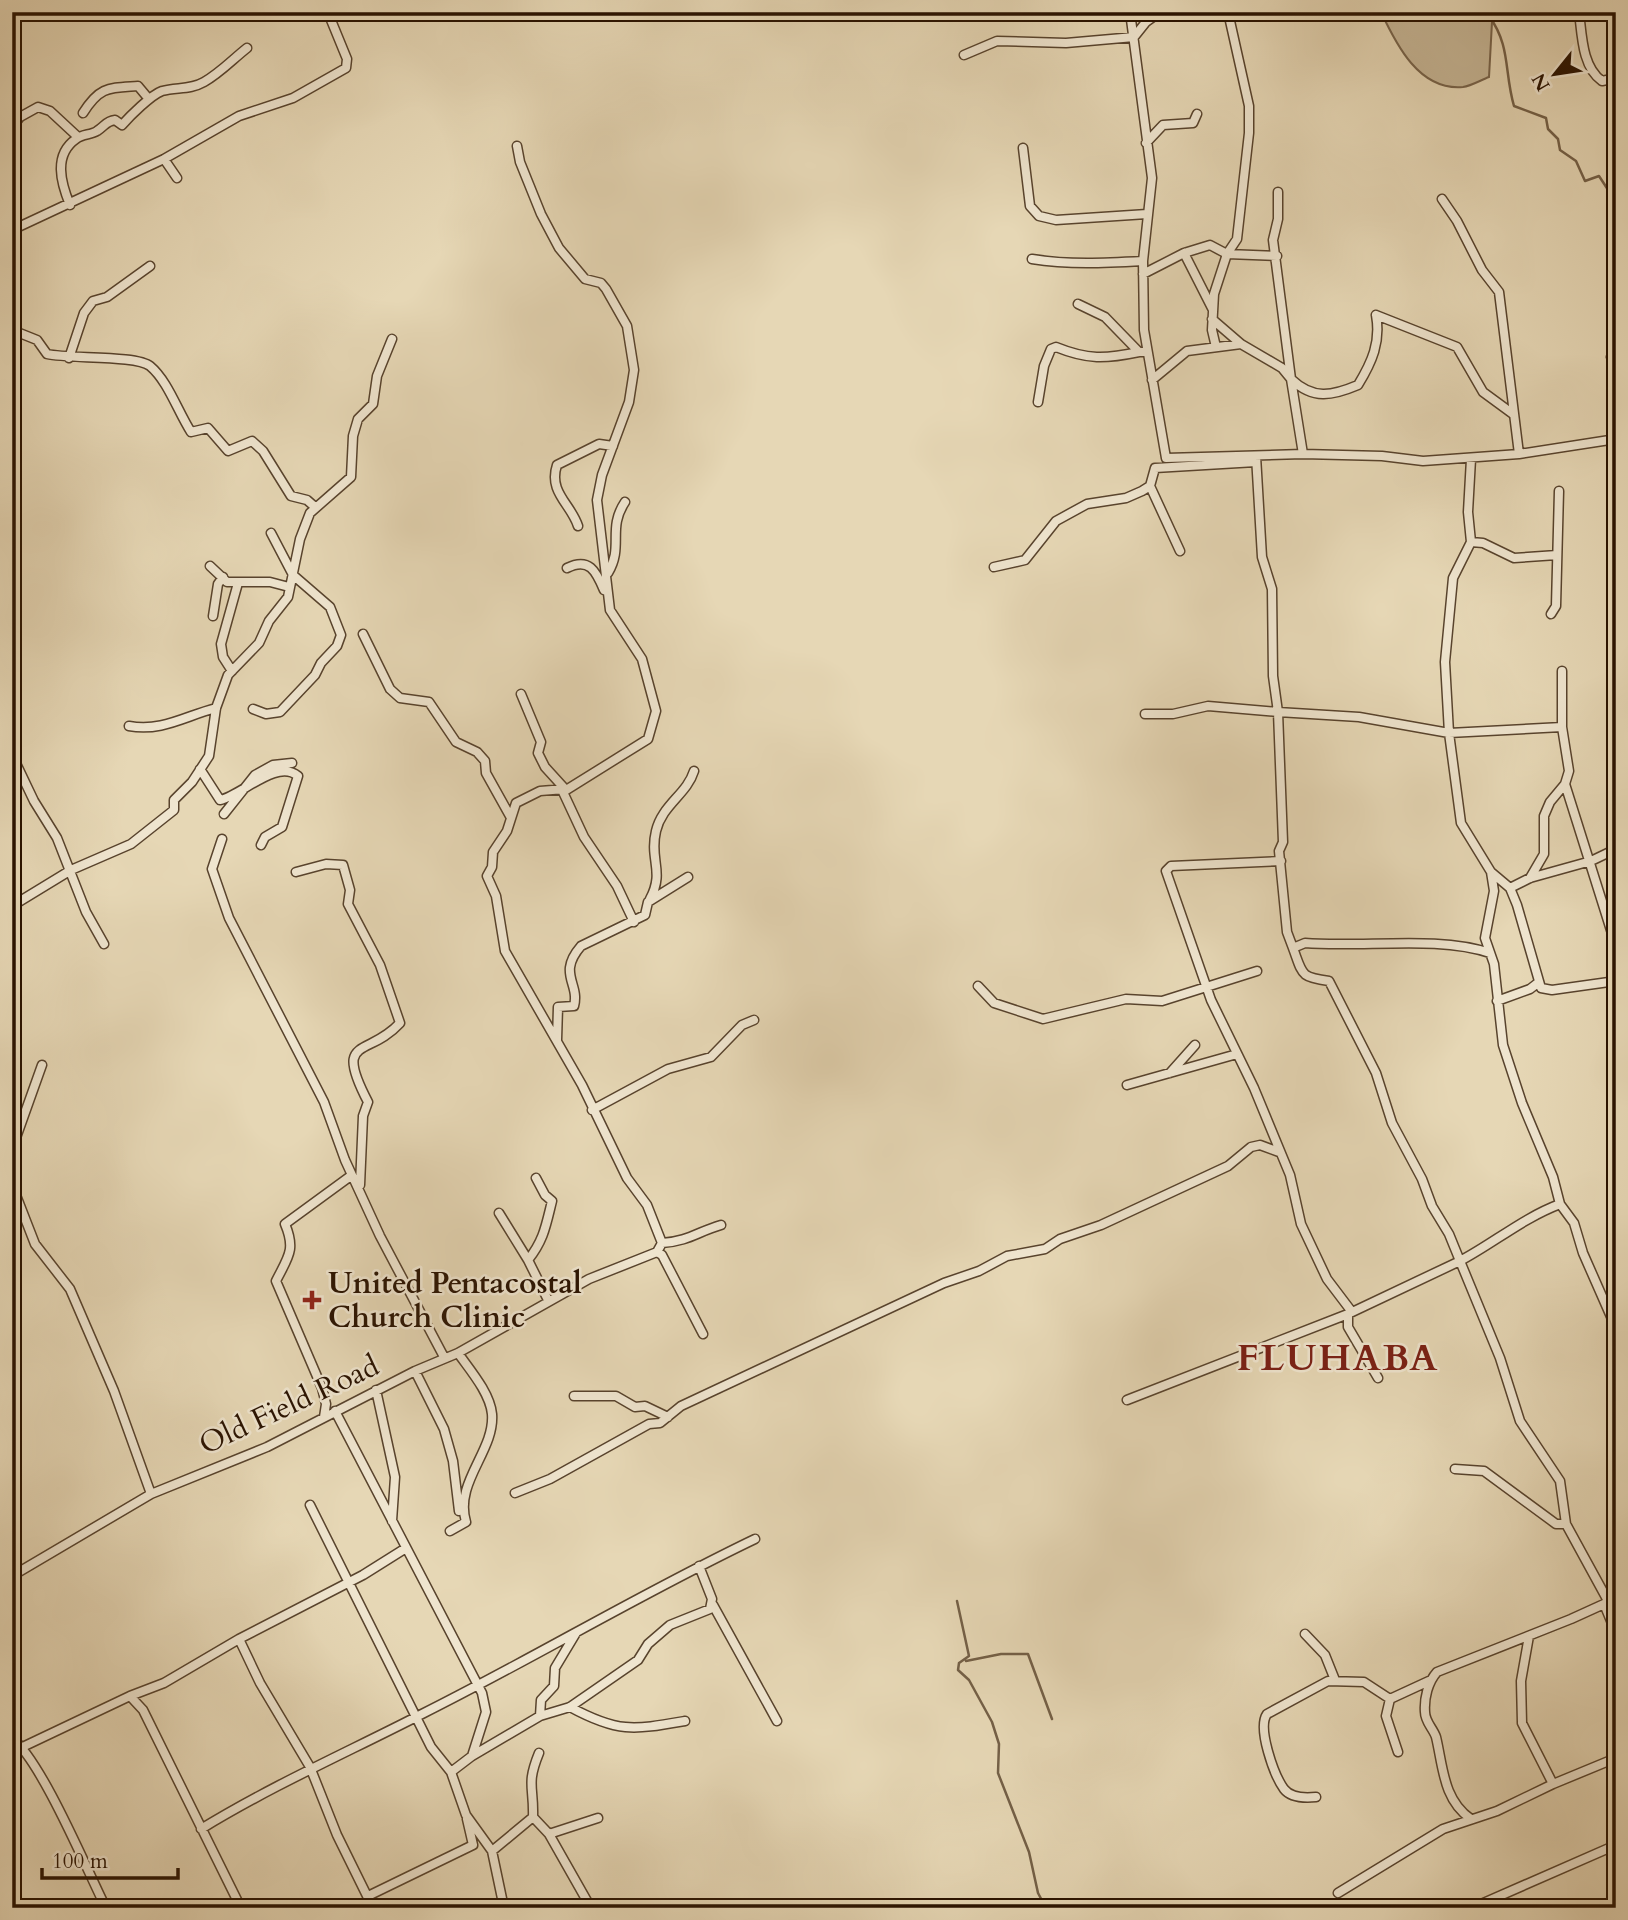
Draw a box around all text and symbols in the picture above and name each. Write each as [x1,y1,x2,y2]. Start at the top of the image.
north arrow [1520,38,1590,108]
text: N [1526,68,1557,96]
place label: United Pentacostal Church Clinic [328,1263,582,1338]
marker: United Pentacostal Church Clinic [302,1290,322,1310]
district label: FLUHABA [1237,1333,1439,1383]
street label: Old Field Road [192,1345,386,1465]
scale bar [42,1836,178,1880]
text: 100 m [52,1847,108,1876]

